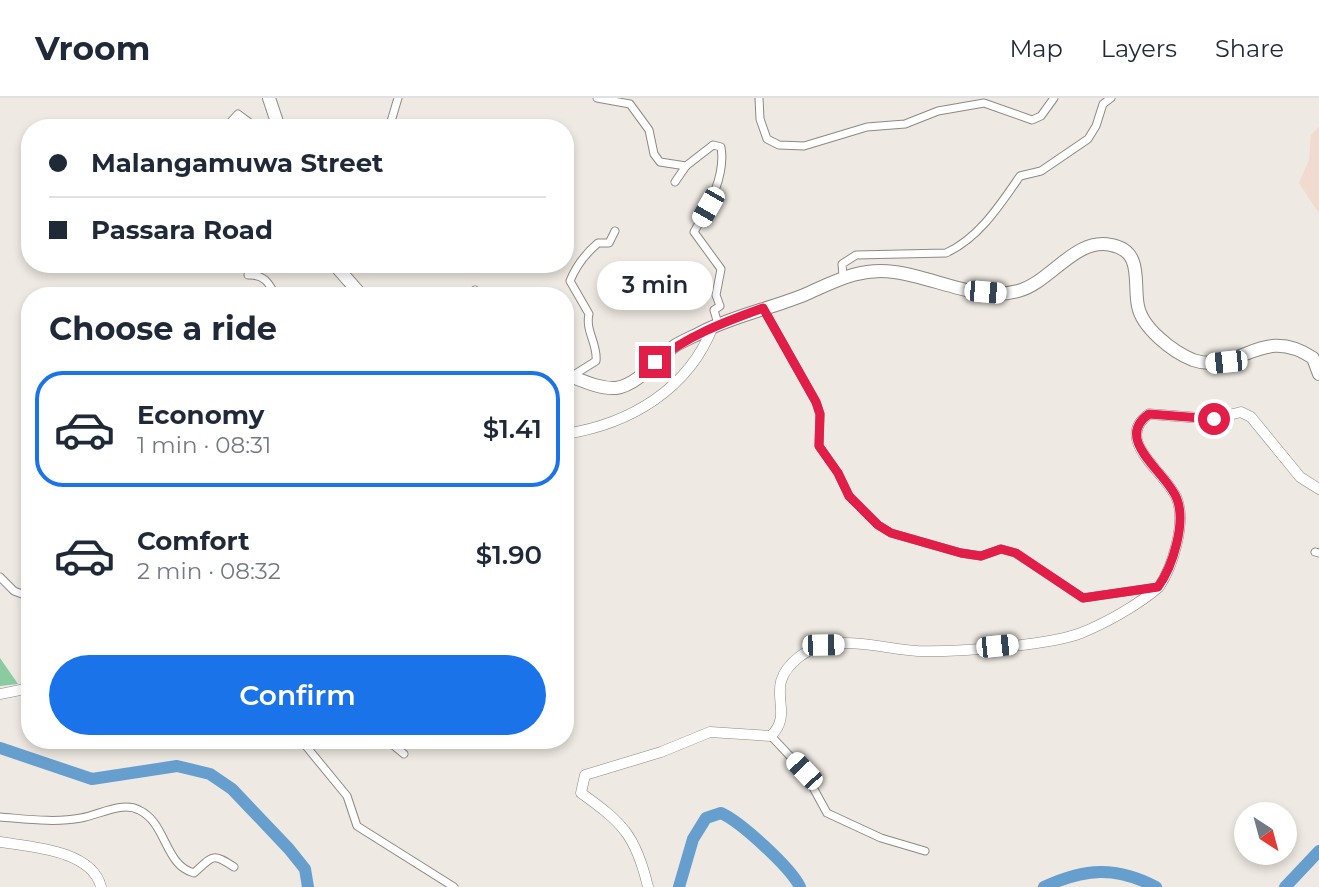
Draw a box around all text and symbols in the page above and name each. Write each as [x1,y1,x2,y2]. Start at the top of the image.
text: Vroom [35,28,150,68]
text: Map [1009,34,1063,63]
text: Layers [1101,34,1177,63]
text: Share [1215,34,1284,63]
text: Malangamuwa Street [91,147,383,179]
car [689,184,728,230]
text: Passara Road [91,214,273,246]
callout: 3 min [597,260,713,310]
text: 3 min [622,271,688,299]
car [964,280,1007,304]
text: Choose a ride [49,309,277,348]
route end [639,346,671,378]
car [1205,349,1248,375]
icon: car [53,398,116,461]
text: Economy [137,399,264,431]
route start [1198,403,1230,435]
text: $1.41 [483,413,542,445]
text: 1 min · 08:31 [137,431,271,459]
icon: car [53,524,116,587]
text: Comfort [137,525,249,557]
text: $1.90 [476,539,542,571]
text: 2 min · 08:32 [137,557,281,585]
car [976,633,1019,659]
car [802,634,845,656]
button: Confirm [49,655,546,735]
car [782,748,827,794]
north arrow [1234,802,1297,864]
map controls [1234,802,1297,865]

